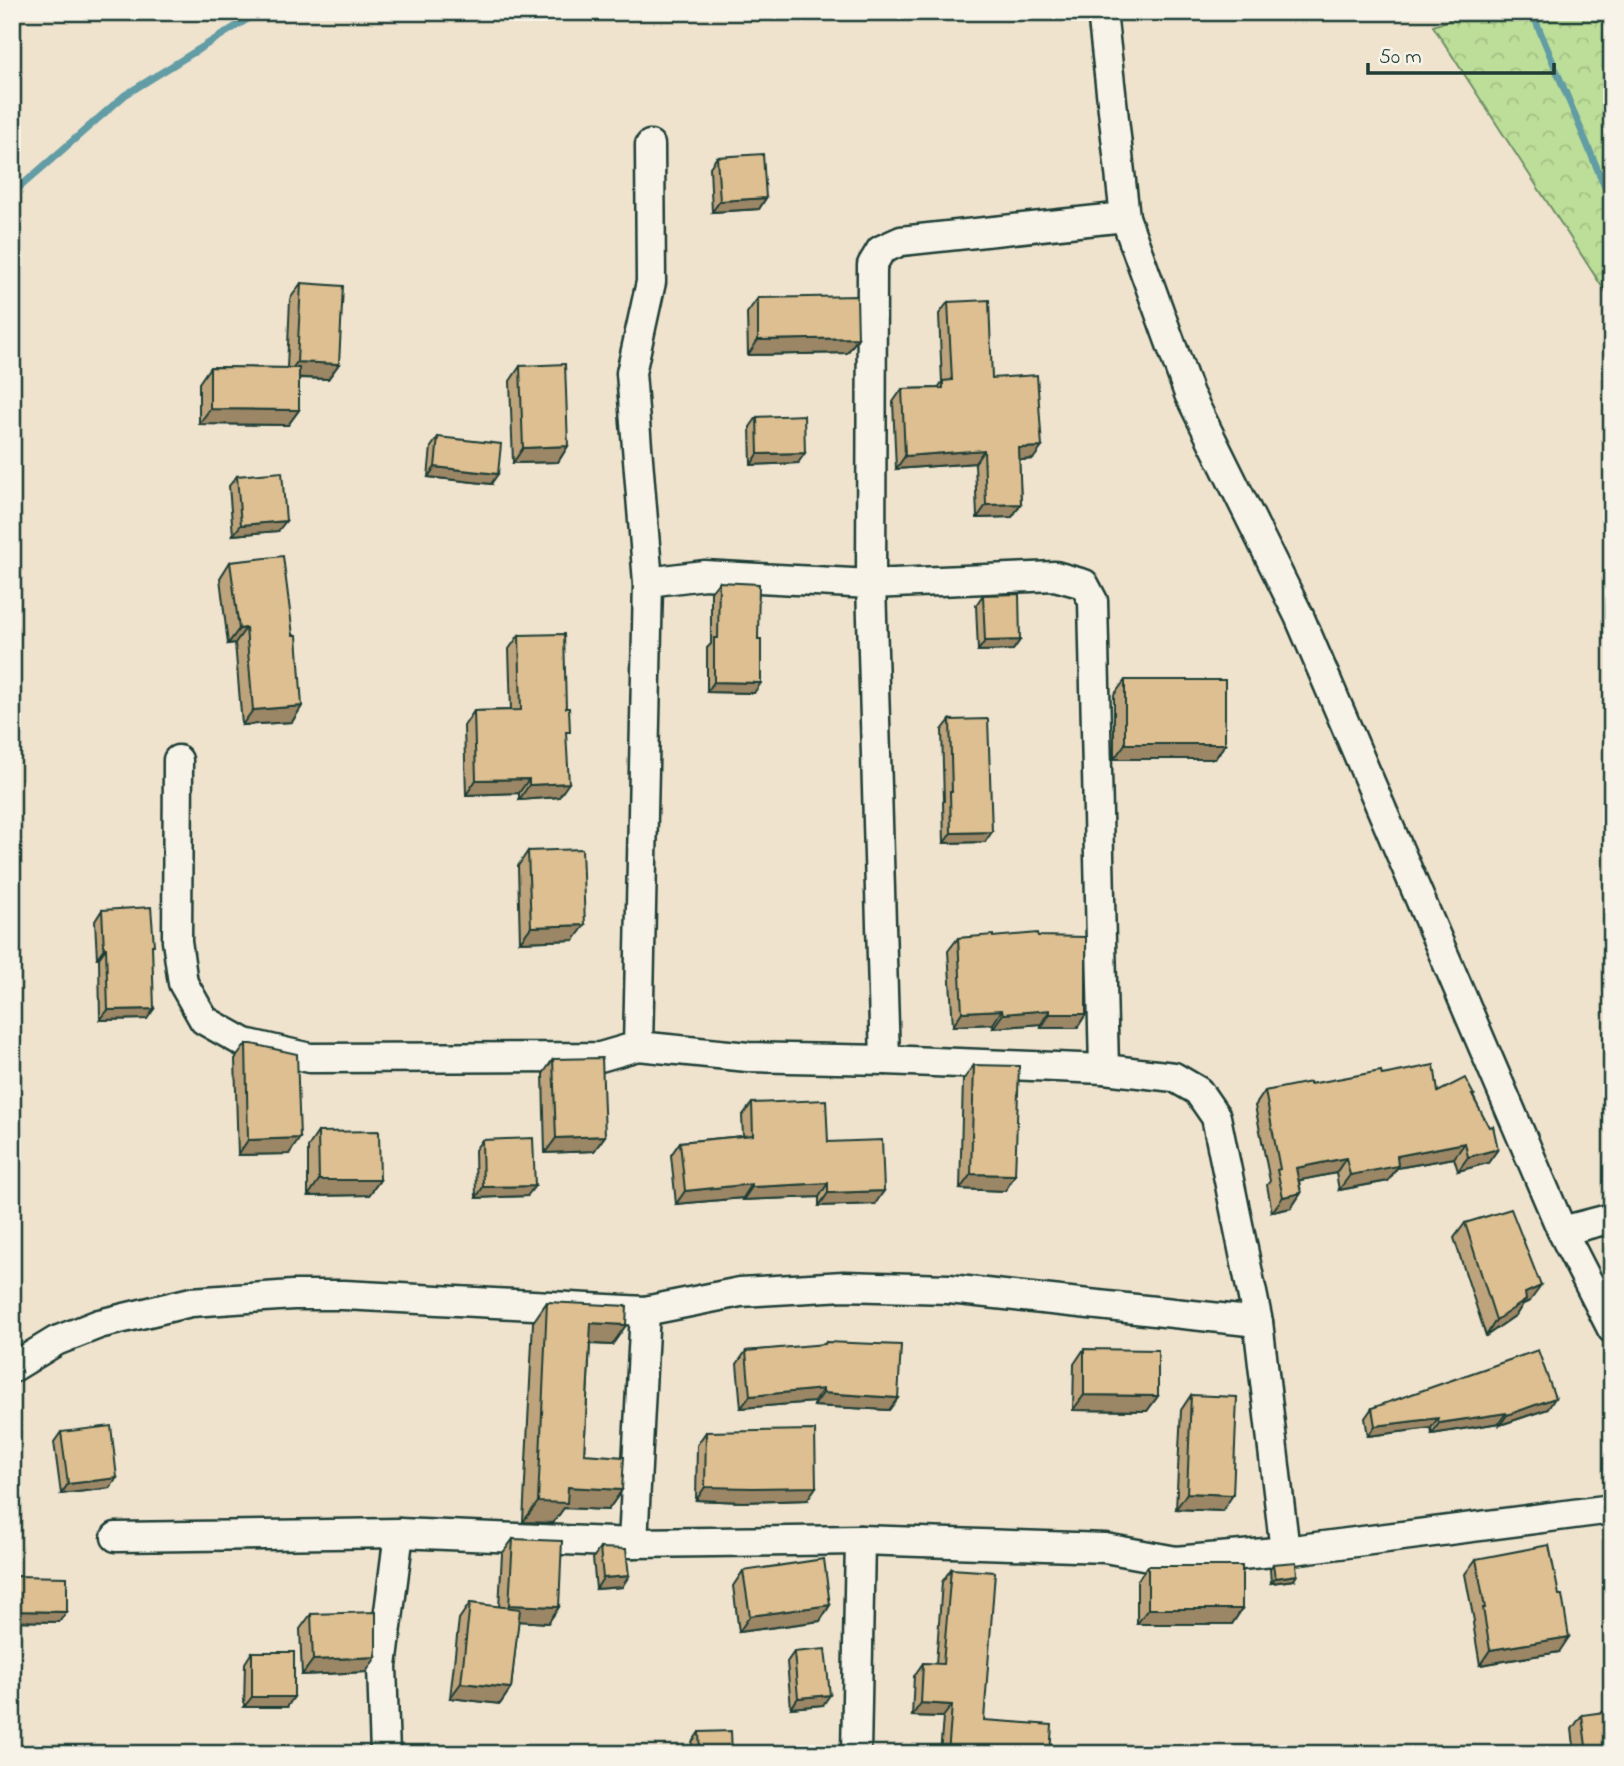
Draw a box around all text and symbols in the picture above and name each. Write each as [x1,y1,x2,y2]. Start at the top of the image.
scale bar [1368,32,1554,76]
text: 50 m [1379,43,1422,73]

